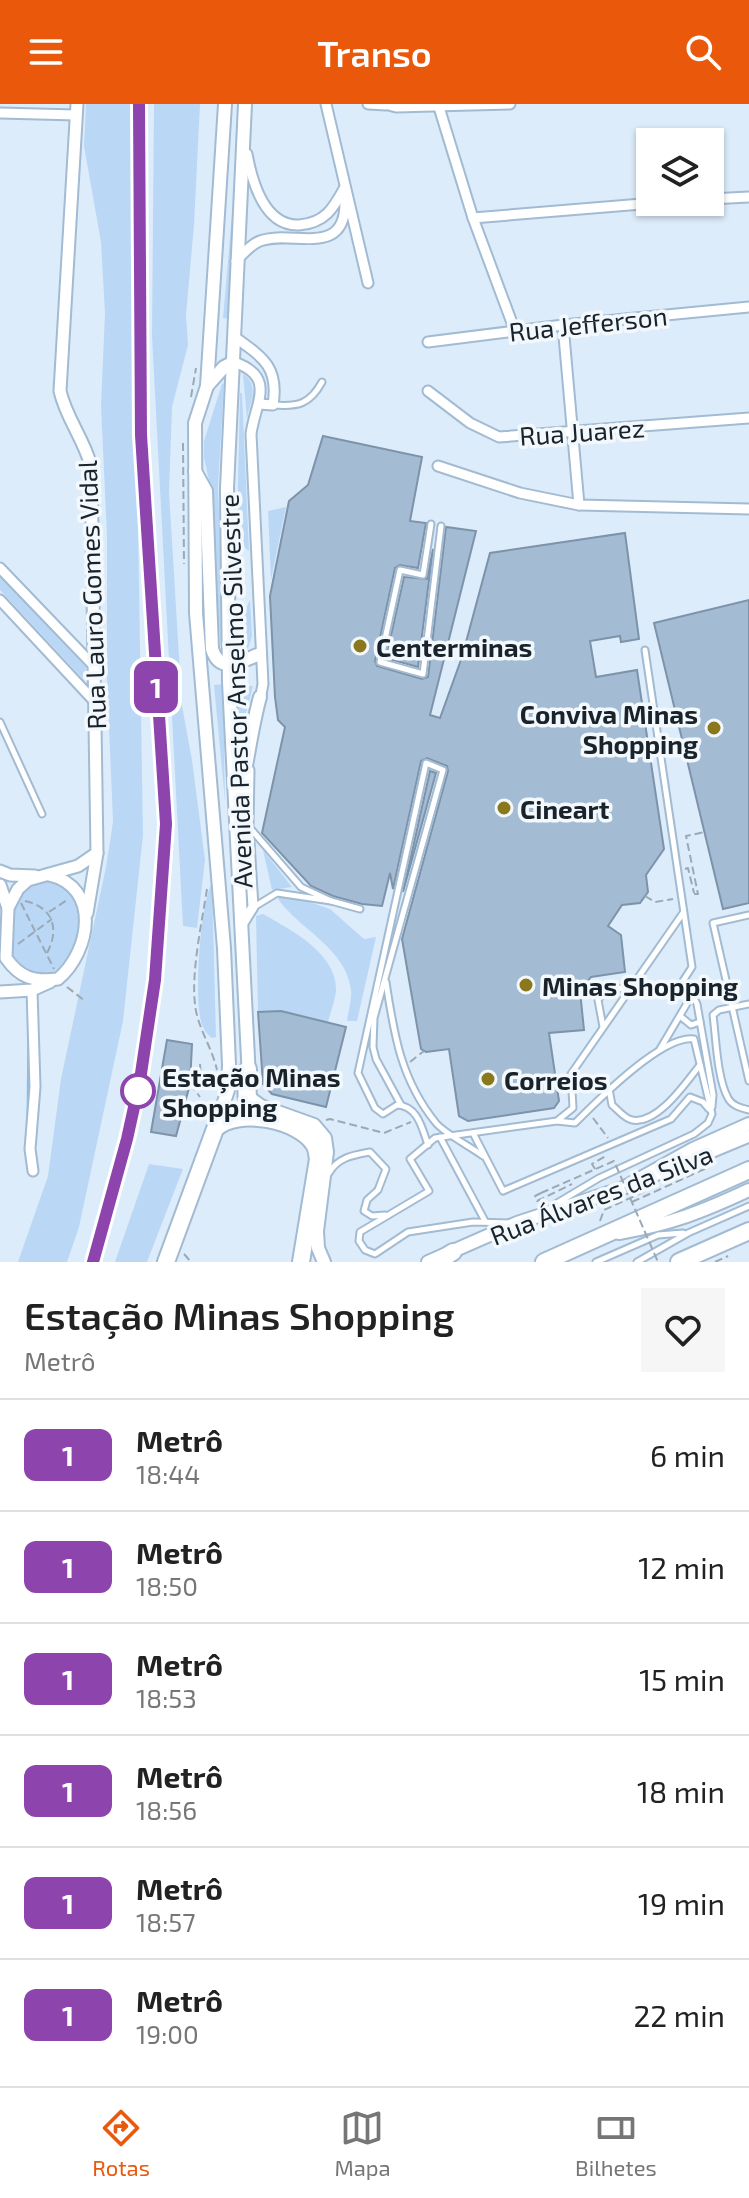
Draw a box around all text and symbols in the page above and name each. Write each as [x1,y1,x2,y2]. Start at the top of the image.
icon: menu [24,30,68,74]
icon: search [681,30,725,74]
text: Transo [317,31,432,74]
map controls [636,128,724,216]
button: layers [636,128,724,216]
street label: Rua Jefferson [507,299,669,347]
street label: Rua Juarez [518,411,646,451]
street label: Rua Lauro Gomes Vidal [71,460,111,730]
street label: Avenida Pastor Anselmo Silvestre [213,493,257,889]
place label: Centerminas [376,631,532,662]
marker: Centerminas [351,637,369,655]
line badge: 1 [130,661,182,713]
text: 1 [150,670,162,704]
place label: Conviva Minas Shopping [520,698,698,759]
marker: Conviva Minas Shopping [705,719,723,737]
place label: Cineart [520,793,610,824]
marker: Cineart [495,799,513,817]
place label: Minas Shopping [542,970,738,1001]
marker: Minas Shopping [517,976,535,994]
place label: Estação Minas Shopping [162,1061,341,1122]
place label: Correios [504,1064,608,1095]
marker: Correios [479,1070,497,1088]
marker: Estação Minas Shopping [121,1074,155,1108]
street label: Rua Álvares da Silva [485,1137,717,1251]
button: heart [641,1288,725,1372]
text: Estação Minas Shopping [24,1292,454,1338]
text: Metrô [24,1345,96,1376]
text: Metrô [136,1422,223,1458]
text: 6 min [650,1437,725,1473]
text: 1 [62,1438,74,1472]
text: 18:44 [136,1458,200,1489]
text: Metrô [136,1534,223,1570]
text: 12 min [638,1549,725,1585]
text: 1 [62,1550,74,1584]
text: 18:50 [136,1570,198,1601]
text: Metrô [136,1646,223,1682]
text: 15 min [639,1661,725,1697]
text: 1 [62,1662,74,1696]
text: 18:53 [136,1682,197,1713]
text: Metrô [136,1758,223,1794]
text: 18 min [637,1773,725,1809]
text: 1 [62,1774,74,1808]
text: 18:56 [136,1794,197,1825]
text: Metrô [136,1870,223,1906]
text: 19 min [638,1885,725,1921]
text: 1 [62,1886,74,1920]
text: 18:57 [136,1906,196,1937]
text: Metrô [136,1982,223,2018]
text: 22 min [633,1997,725,2033]
text: 1 [62,1998,74,2032]
text: 19:00 [136,2018,199,2049]
tab: Rotas [92,2106,150,2180]
tab: Mapa [334,2106,391,2180]
tab: Bilhetes [575,2106,657,2180]

